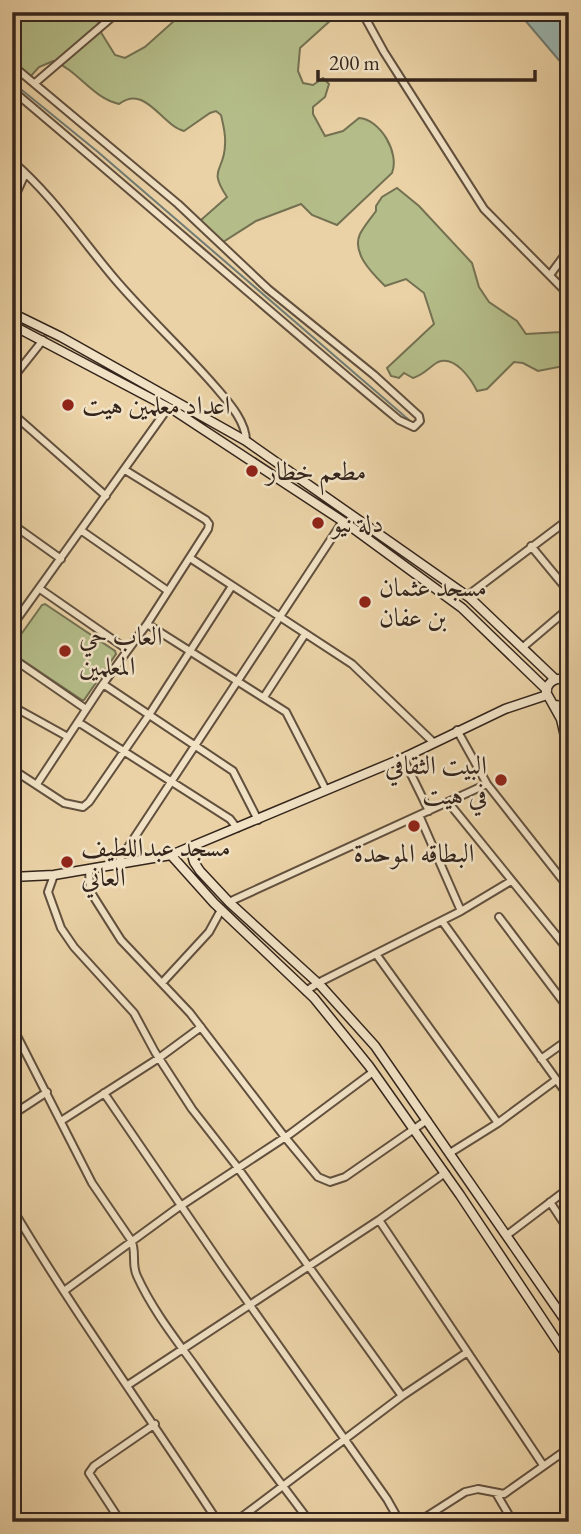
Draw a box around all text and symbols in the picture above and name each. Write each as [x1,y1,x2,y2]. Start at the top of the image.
scale bar [318,38,536,82]
text: 200 m [329,49,380,76]
place label: اعداد معلمين هيت [82,388,230,422]
marker: اعداد معلمين هيت [60,397,76,413]
place label: مطعم خطار [263,454,366,496]
marker: مطعم خطار [244,463,260,479]
place label: دلة نيو [329,506,384,540]
marker: دلة نيو [310,515,326,531]
place label: مسجد عثمان بن عفان [379,570,487,634]
marker: مسجد عثمان بن عفان [357,594,373,610]
place label: العاب حي المعلمين [79,619,162,683]
marker: العاب حي المعلمين [57,643,73,659]
place label: البيت الثقافي في هيت [385,748,487,817]
marker: البيت الثقافي في هيت [493,772,509,788]
marker: البطاقه الموحدة [406,818,422,834]
place label: مسجد عبداللطيف العاني [81,830,231,899]
place label: البطاقه الموحدة [354,836,474,870]
marker: مسجد عبداللطيف العاني [59,854,75,870]

